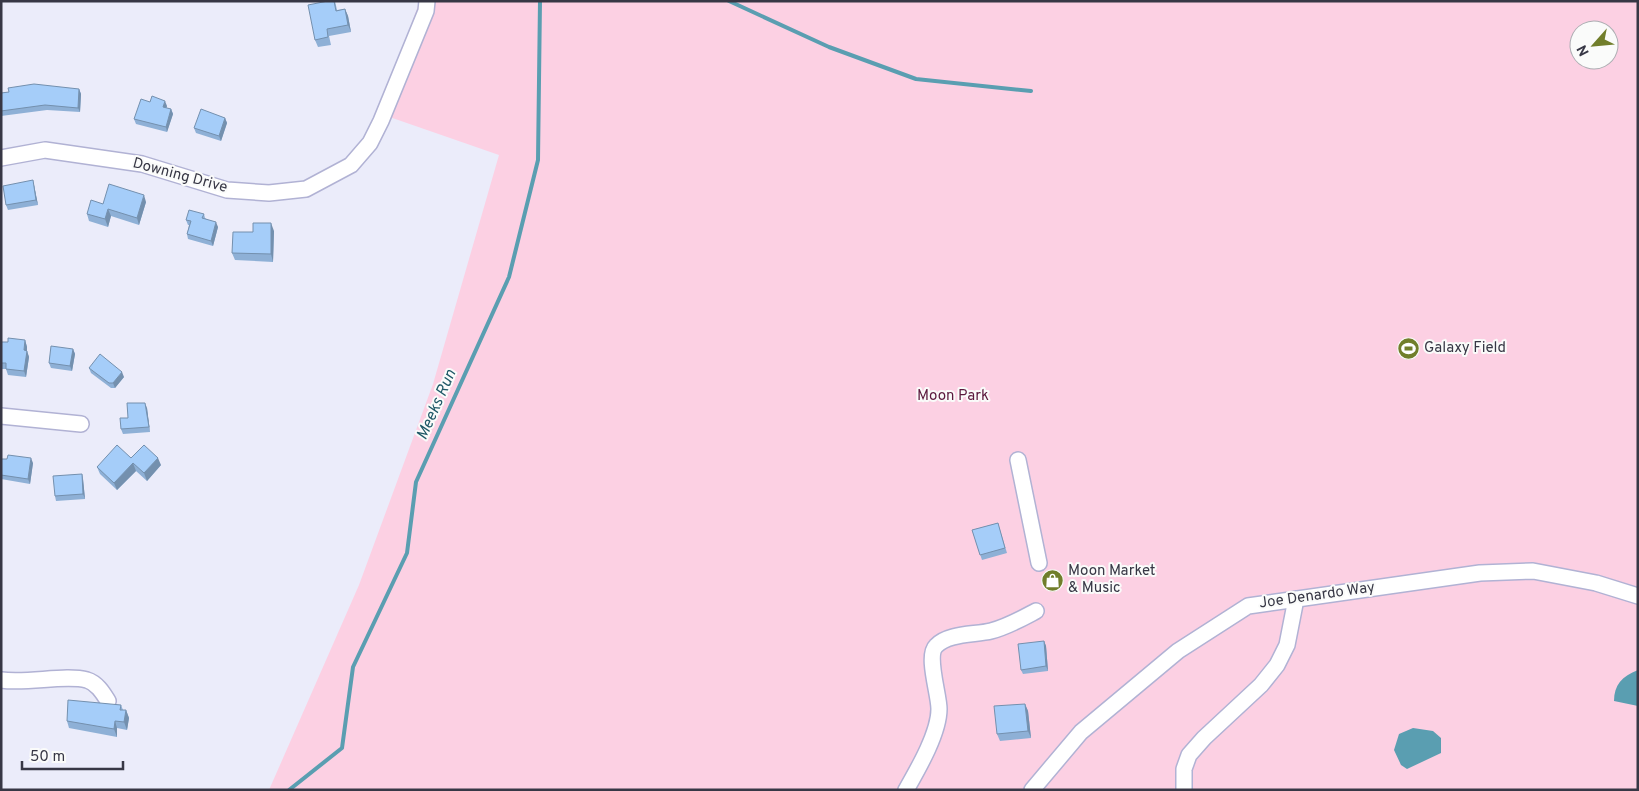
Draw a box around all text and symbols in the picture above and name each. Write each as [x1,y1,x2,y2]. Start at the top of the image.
north arrow [1569,20,1619,70]
text: N [1574,42,1594,59]
street label: Downing Drive [130,154,230,198]
sports icon: Galaxy Field [1396,336,1420,360]
place label: Galaxy Field [1424,339,1506,358]
water label: Meeks Run [413,366,462,443]
park label: Moon Park [917,387,989,406]
place label: Moon Market & Music [1068,562,1156,598]
shop icon: Moon Market & Music [1040,568,1064,592]
street label: Joe Denardo Way [1258,578,1376,614]
scale bar [22,738,124,770]
text: 50 m [30,748,65,767]

